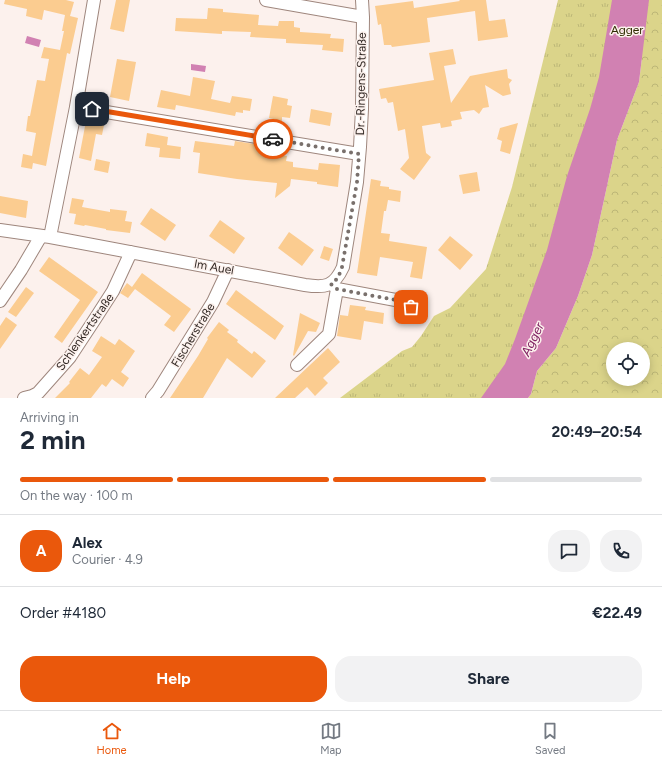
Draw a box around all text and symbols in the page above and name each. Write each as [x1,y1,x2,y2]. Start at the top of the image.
park label: Agger [611,23,643,37]
street label: Dr.-Ringens-Straße [353,32,369,136]
pin [75,92,109,126]
icon: home [81,98,103,120]
courier [253,119,293,159]
icon: car [262,128,284,150]
street label: Im Auel [193,257,235,277]
street label: Schlenkertstraße [53,290,117,373]
pin [394,290,428,324]
icon: bag [400,296,422,318]
street label: Fischerstraße [168,300,218,370]
water label: Agger [517,319,547,359]
map controls [606,342,650,386]
button: locate [606,342,650,386]
text: Arriving in [20,410,79,425]
text: 20:49–20:54 [552,423,642,441]
text: 2 min [20,424,86,456]
text: On the way · 100 m [20,488,132,503]
button: chat [548,530,590,572]
button: phone [600,530,642,572]
text: Alex [72,534,102,552]
text: A [36,542,46,560]
text: Courier · 4.9 [72,552,143,567]
text: Order #4180 [20,604,106,622]
text: €22.49 [592,604,642,622]
button: Help [20,656,327,702]
button: Share [335,656,642,702]
tab: Home [97,720,127,757]
tab: Map [320,720,342,757]
tab: Saved [535,720,565,757]

